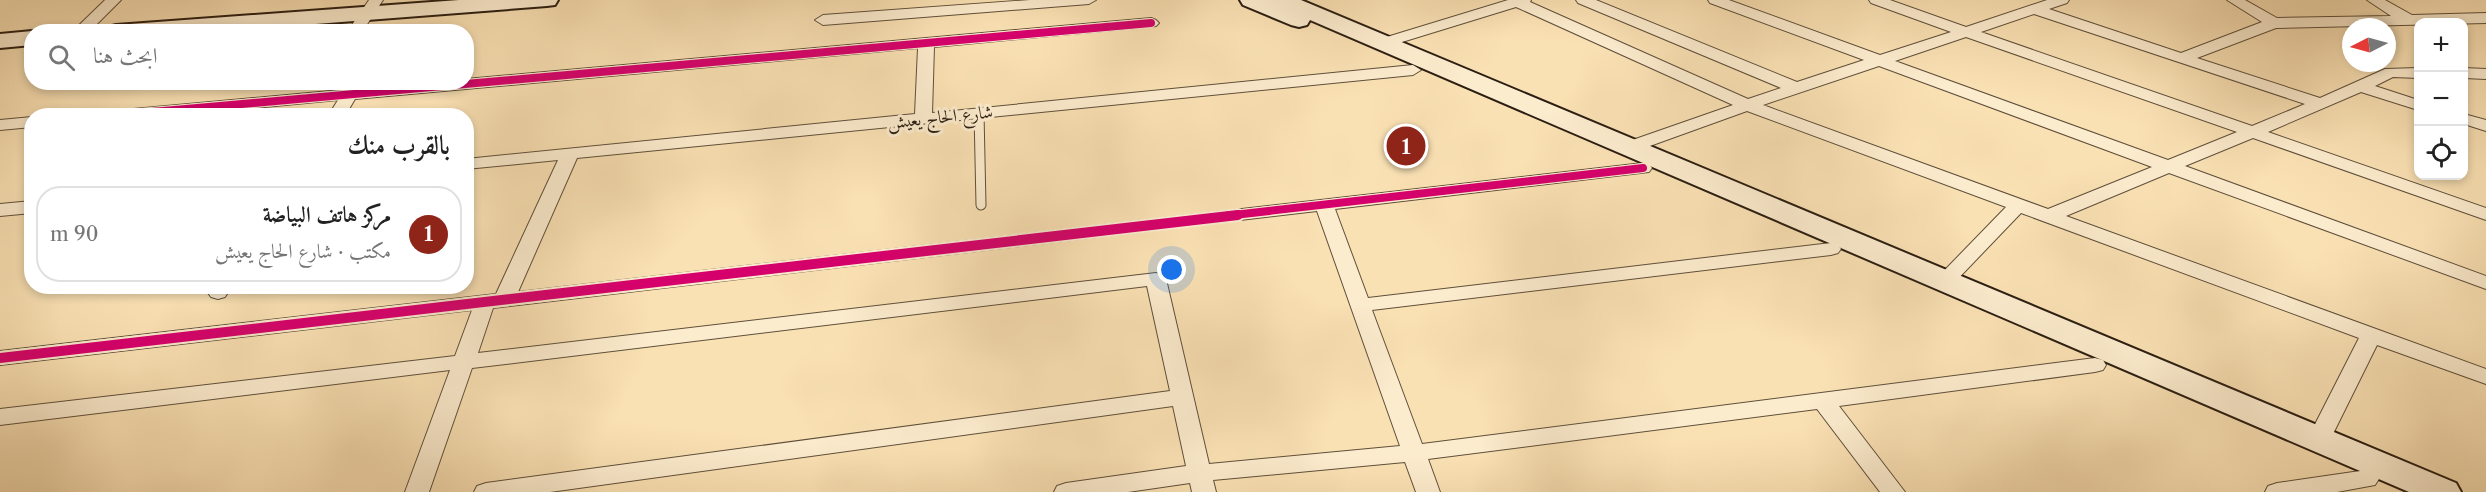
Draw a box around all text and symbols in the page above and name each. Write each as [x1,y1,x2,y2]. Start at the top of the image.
north arrow [2342,18,2396,72]
map controls [2414,18,2468,180]
button: + [2414,18,2468,72]
search box [24,24,474,90]
icon: search [45,41,78,74]
text: ابحث هنا [93,42,158,69]
button: − [2414,72,2468,126]
street label: شارع الحاج يعيش [886,101,994,138]
pin: 1 [1386,124,1426,168]
button: locate [2414,126,2468,180]
text: بالقرب منك [347,129,450,161]
text: مركز هاتف البياضة [263,201,391,228]
text: 90 m [50,222,98,246]
text: 1 [424,222,433,246]
text: مكتب · شارع الحاج يعيش [215,239,391,263]
your location [1157,255,1186,284]

